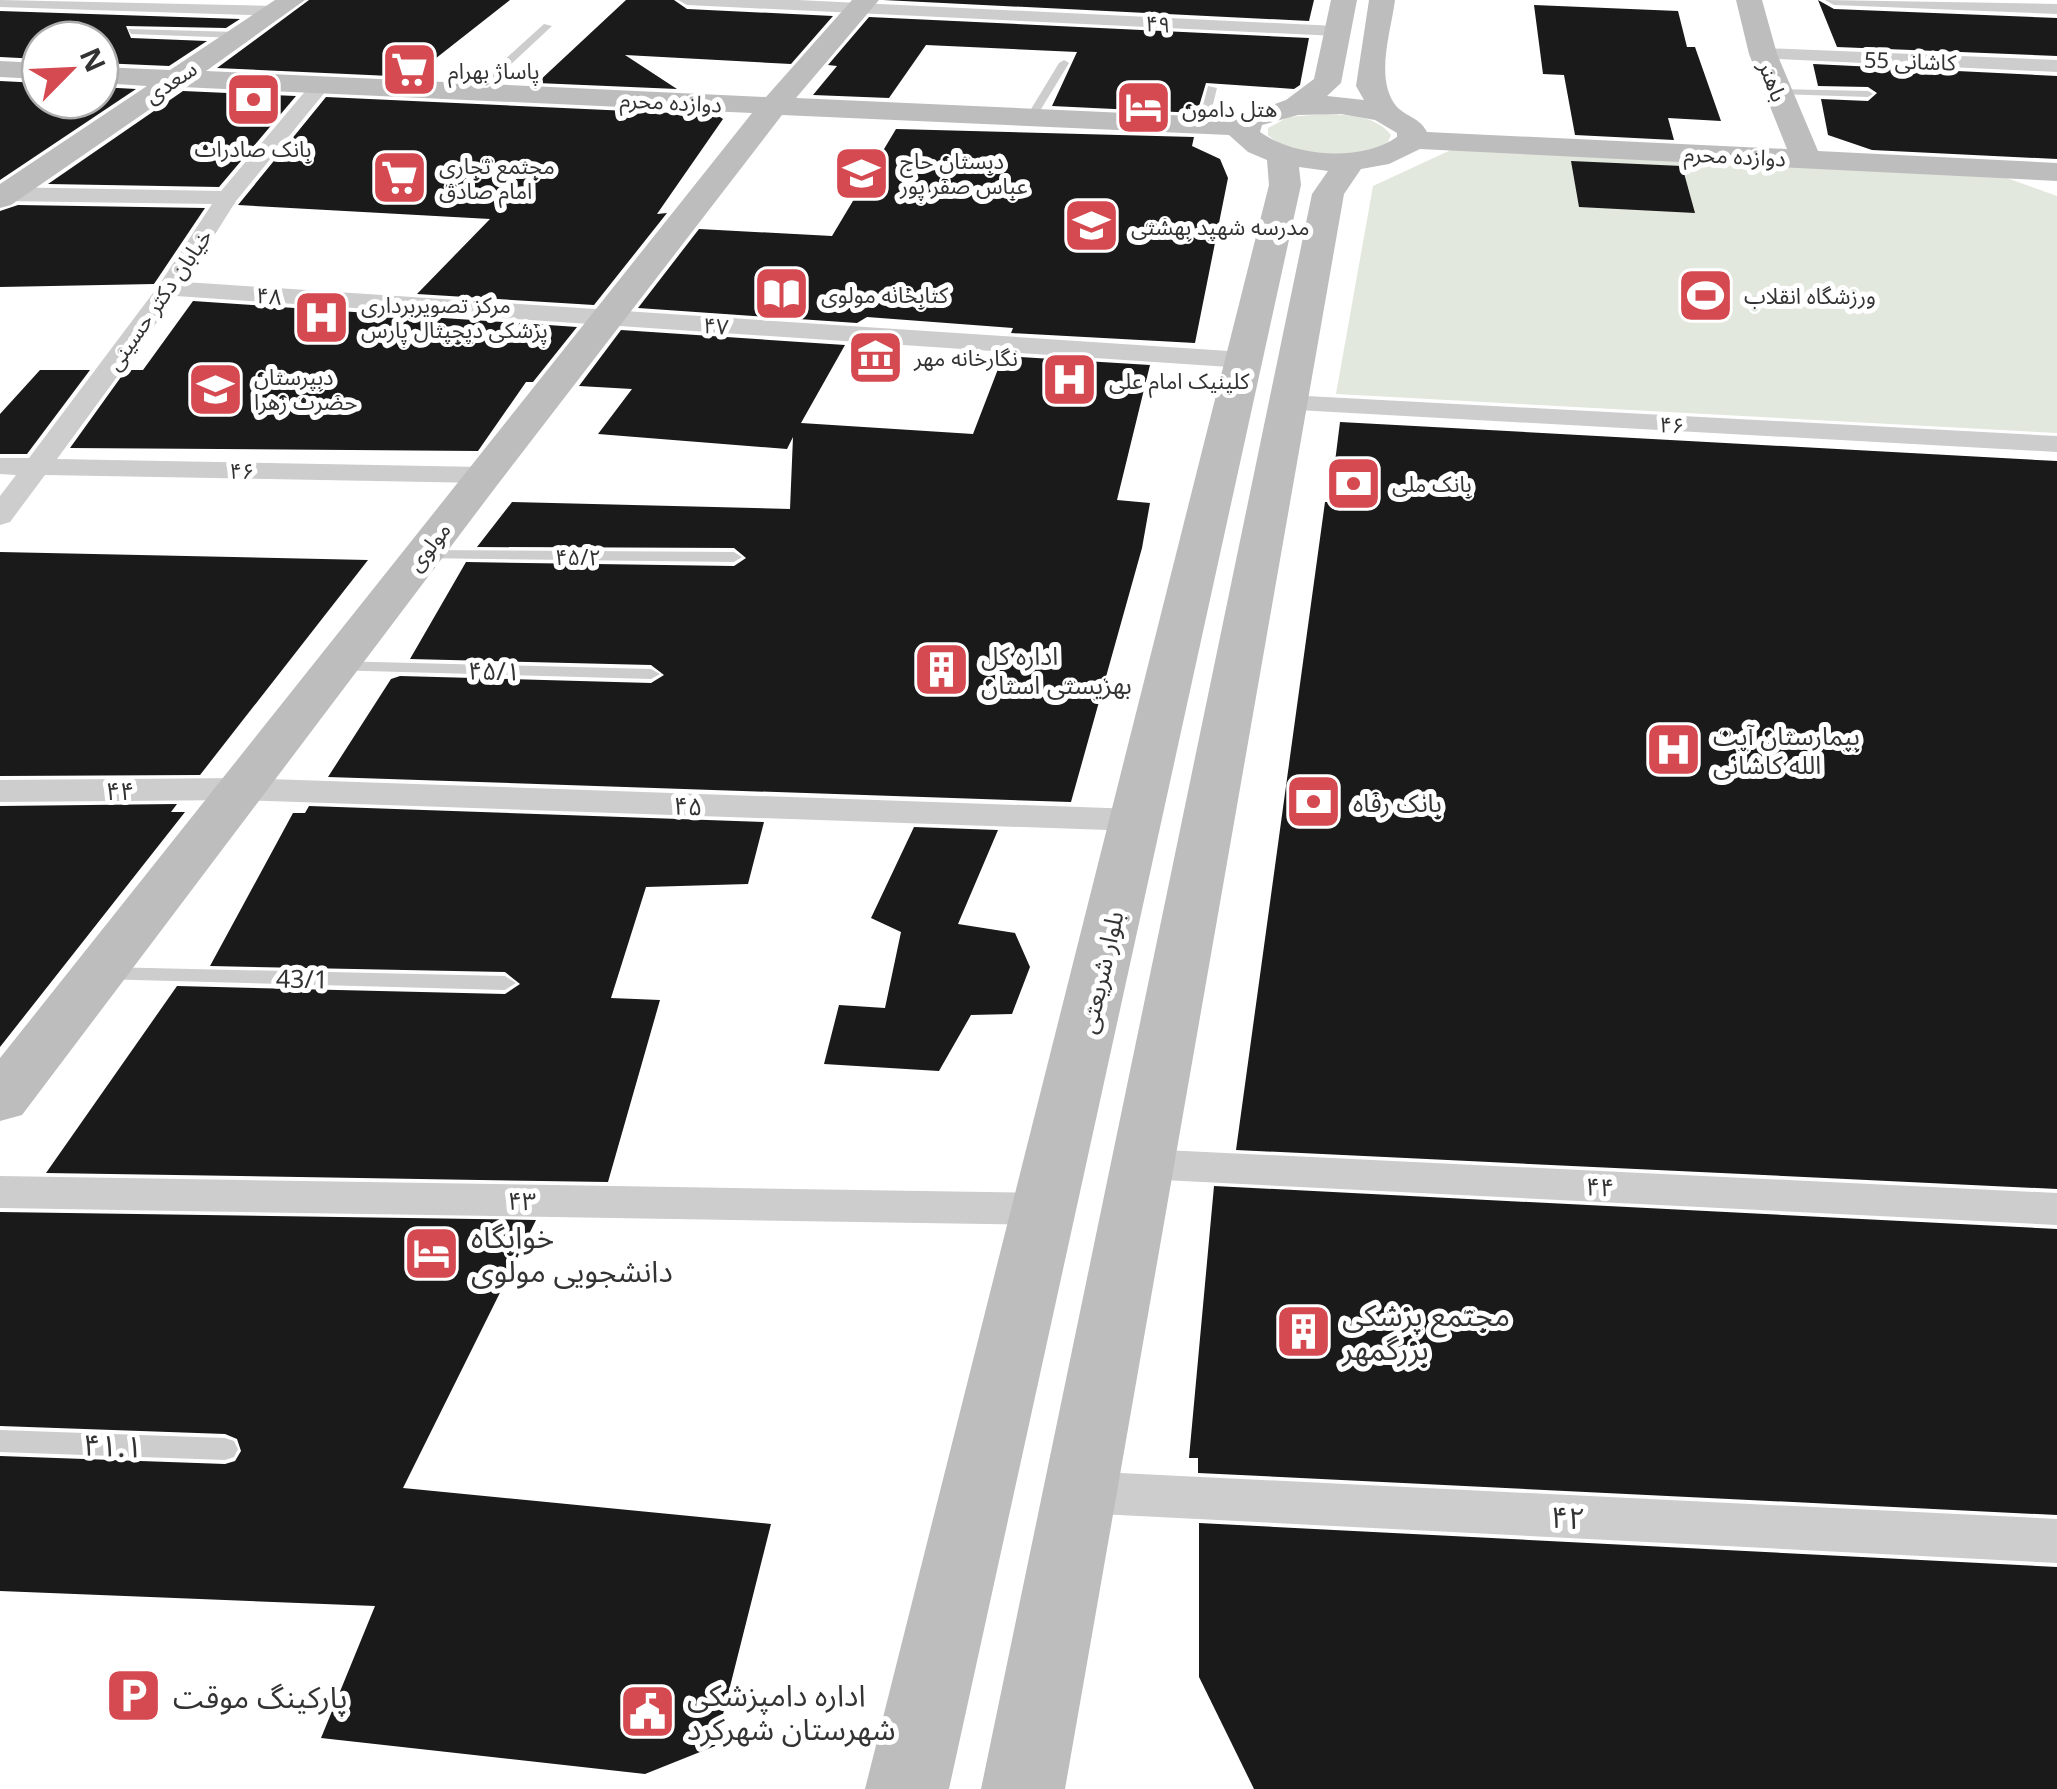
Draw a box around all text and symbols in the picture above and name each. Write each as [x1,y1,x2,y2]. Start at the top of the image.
street label: ۴۹ [1145,7,1171,39]
north arrow [20,20,120,120]
supermarket icon: پاساژ بهرام [379,40,439,100]
text: N [72,41,116,78]
street label: کاشانی 55 [1863,43,1957,77]
street label: سعدی [138,53,202,109]
place label: پاساژ بهرام [448,55,540,88]
street label: باهنر [1752,55,1795,106]
bank icon: بانک صادرات [223,70,283,130]
hotel icon: هتل دامون [1113,78,1173,138]
street label: دوازده محرم [619,83,723,122]
place label: هتل دامون [1182,93,1277,123]
place label: بانک صادرات [195,133,311,163]
street label: دوازده محرم [1683,137,1787,176]
school or university icon: دبستان حاج عباس صفر پور [831,143,891,203]
place label: دبستان حاج عباس صفر پور [899,145,1028,201]
supermarket icon: مجتمع تجاری امام صادق [370,148,430,208]
place label: مجتمع تجاری امام صادق [439,150,555,208]
school or university icon: مدرسه شهید بهشتی [1062,196,1122,256]
place label: مدرسه شهید بهشتی [1131,211,1310,241]
street label: خیابان دکتر حسینی [98,222,218,376]
library icon: کتابخانه مولوی [752,264,812,324]
sports icon: ورزشگاه انقلاب [1675,265,1735,325]
street label: ۴۸ [255,279,283,311]
place label: کتابخانه مولوی [821,279,949,309]
place label: ورزشگاه انقلاب [1744,280,1876,310]
hospital icon: مرکز تصویربرداری پزشکی دیجیتال پارس [292,287,352,347]
place label: مرکز تصویربرداری پزشکی دیجیتال پارس [361,289,548,345]
street label: ۴۷ [702,309,730,341]
museum icon: نگارخانه مهر [845,327,905,387]
place label: نگارخانه مهر [913,342,1018,372]
hospital icon: کلینیک امام علی [1040,350,1100,410]
school or university icon: دبیرستان حضرت زهرا [185,359,245,419]
place label: دبیرستان حضرت زهرا [254,361,357,416]
place label: کلینیک امام علی [1109,365,1250,398]
street label: ۴۶ [1659,408,1685,440]
bank icon: بانک ملی [1323,453,1383,513]
street label: ۴۶ [229,455,255,485]
place label: بانک ملی [1392,468,1472,498]
street label: مولوی [399,515,457,577]
street label: ۴۵/۲ [555,541,601,571]
place label: اداره کل بهزیستی استان [981,638,1132,701]
building icon: اداره کل بهزیستی استان [912,639,972,699]
street label: ۴۵/۱ [468,653,520,687]
place label: بیمارستان آیت الله کاشانی [1713,718,1860,781]
hospital icon: بیمارستان آیت الله کاشانی [1644,719,1704,779]
bank icon: بانک رفاه [1284,772,1344,832]
street label: ۴۴ [106,773,134,807]
place label: بانک رفاه [1353,785,1442,819]
street label: ۴۵ [673,788,703,822]
street label: بلوار شریعتی [1069,907,1131,1037]
street label: 43/1 [276,961,328,995]
street label: ۴۴ [1585,1168,1615,1204]
street label: ۴۳ [507,1183,537,1217]
place label: خوابگاه دانشجویی مولوی [471,1216,673,1291]
hotel icon: خوابگاه دانشجویی مولوی [402,1223,462,1283]
place label: مجتمع پزشکی بزرگمهر [1341,1294,1510,1369]
building icon: مجتمع پزشکی بزرگمهر [1273,1301,1333,1361]
street label: ۴۱.۱ [83,1423,143,1467]
street label: ۴۲ [1550,1496,1586,1538]
parking icon: پارکینگ موقت [104,1666,164,1726]
place label: اداره دامپزشکی شهرستان شهرکرد [687,1674,896,1749]
place label: پارکینگ موقت [173,1676,348,1717]
public building icon: اداره دامپزشکی شهرستان شهرکرد [618,1681,678,1741]

